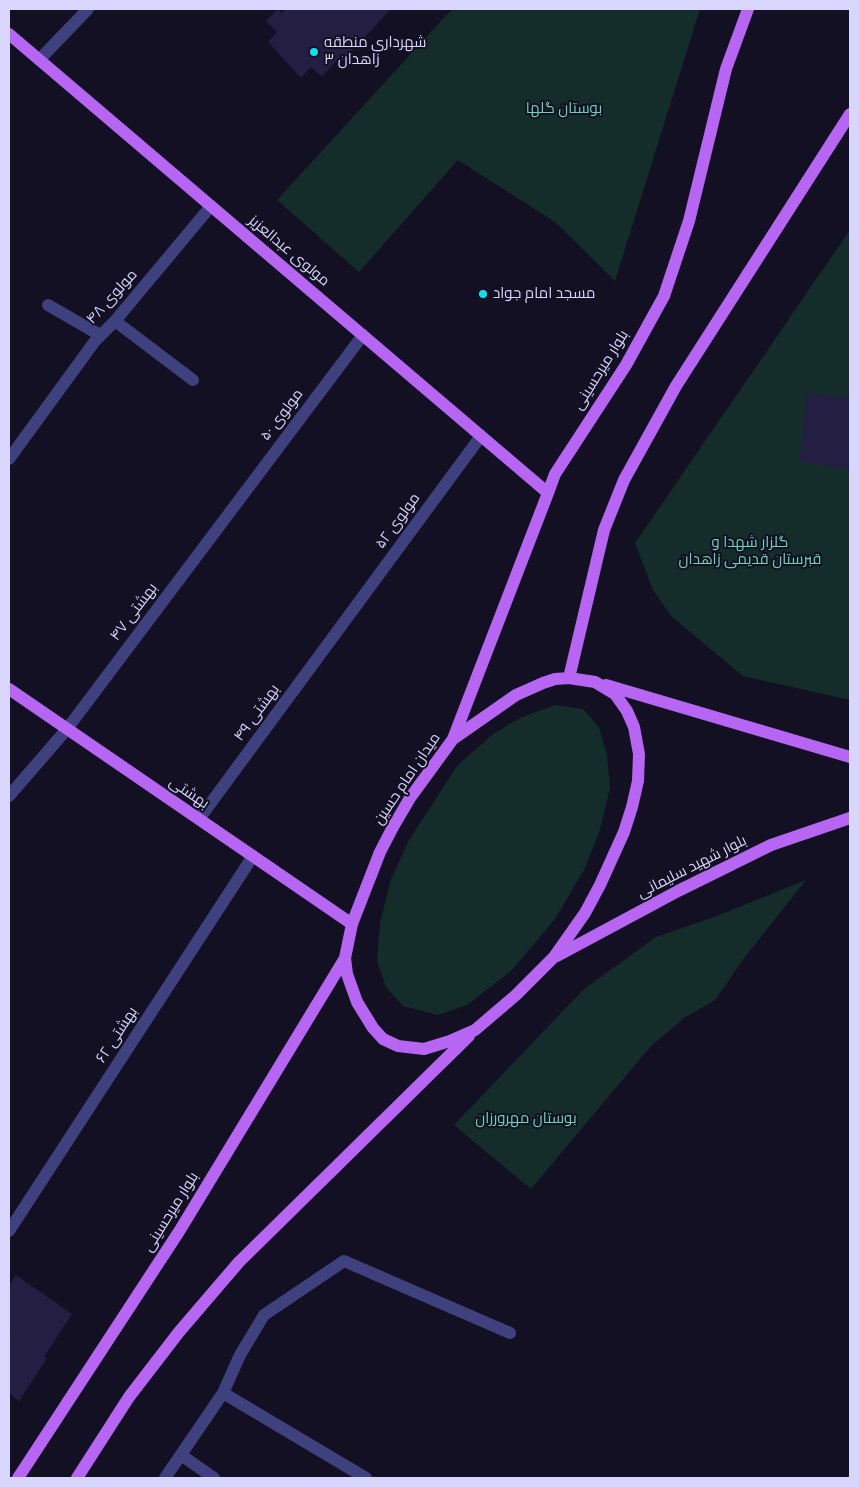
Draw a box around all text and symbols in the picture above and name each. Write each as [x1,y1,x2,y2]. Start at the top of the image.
place label: شهرداری منطقه ۳ زاهدان [324,34,427,69]
marker: شهرداری منطقه ۳ زاهدان [308,46,320,58]
park label: بوستان گلها [526,100,602,118]
street label: مولوی عبدالعزیز [245,212,333,290]
street label: مولوی ۴۸ [83,266,141,328]
place label: مسجد امام جواد [493,285,595,303]
marker: مسجد امام جواد [477,288,489,300]
street label: بلوار میرحسینی [569,327,633,413]
street label: مولوی ۵۰ [257,386,307,444]
street label: مولوی ۵۲ [372,490,424,552]
park label: گلزار شهدا و قبرستان قدیمی زاهدان [679,534,821,569]
street label: بهشتی ۴۷ [107,580,161,644]
street label: بهشتی ۴۹ [230,681,284,745]
street label: میدان امام حسین [370,730,444,828]
street label: بهشتی [166,773,212,813]
street label: بلوار شهید سلیمانی [634,832,750,902]
street label: بهشتی ۶۲ [92,1004,142,1066]
park label: بوستان مهرورزان [475,1110,577,1128]
street label: بلوار میرحسینی [139,1169,203,1255]

